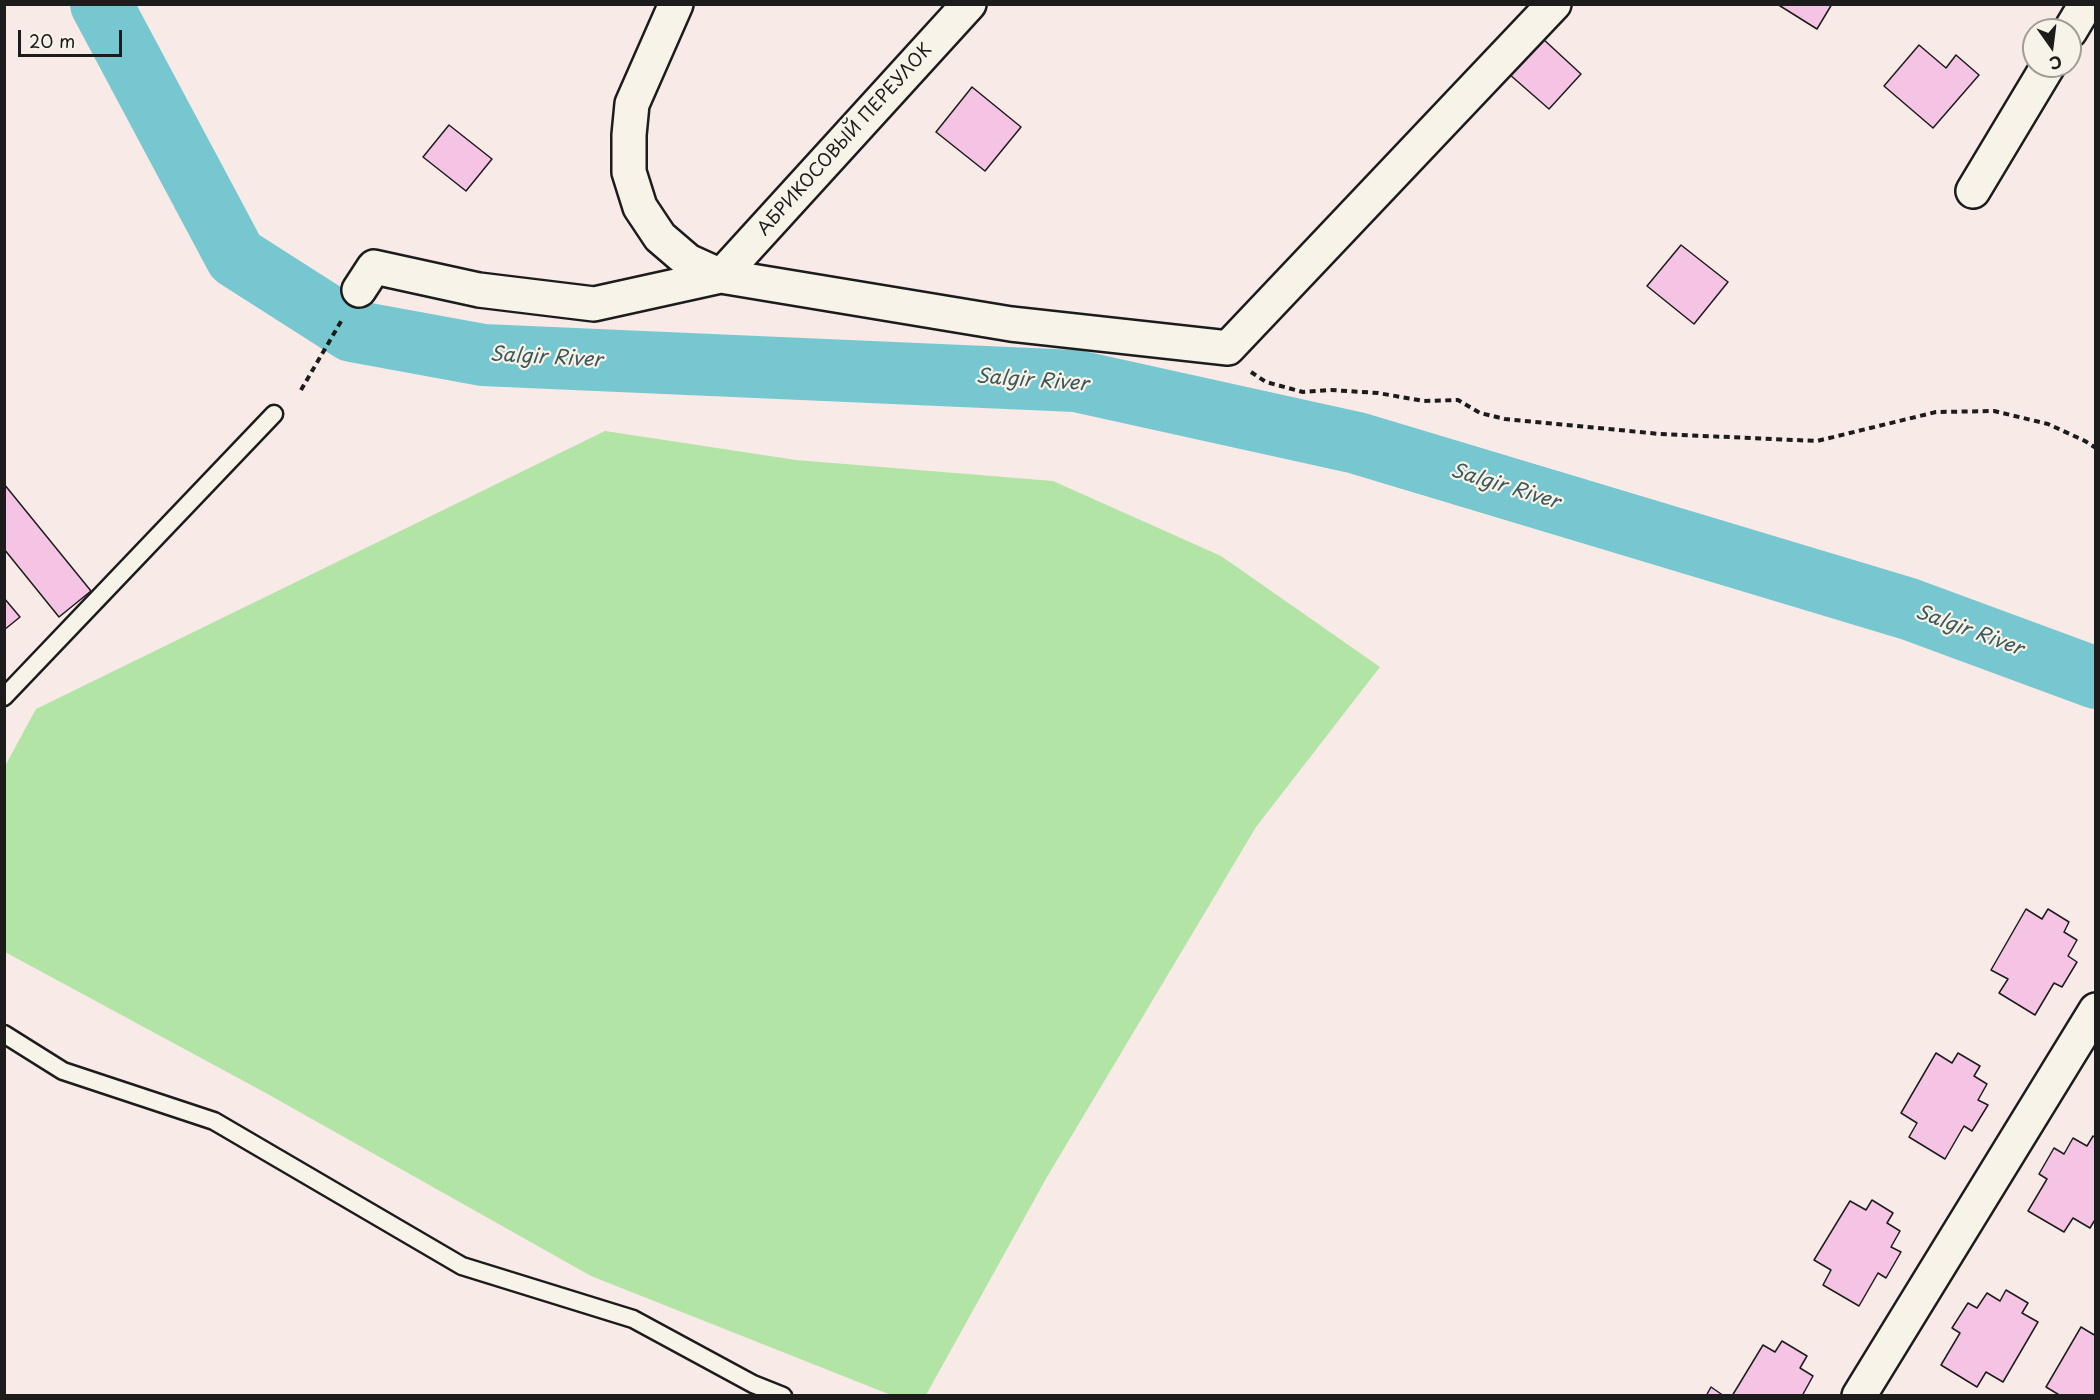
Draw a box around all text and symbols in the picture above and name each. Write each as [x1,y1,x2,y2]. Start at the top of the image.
scale bar [21,18,124,56]
north arrow [2022,18,2082,78]
text: 20 m [29,27,75,54]
street label: АБРИКОСОВЫЙ ПЕРЕУЛОК [753,40,937,240]
text: С [2047,50,2065,77]
water label: Salgir River [489,343,603,373]
water label: Salgir River [975,365,1089,397]
water label: Salgir River [1448,459,1562,515]
water label: Salgir River [1912,600,2026,662]

